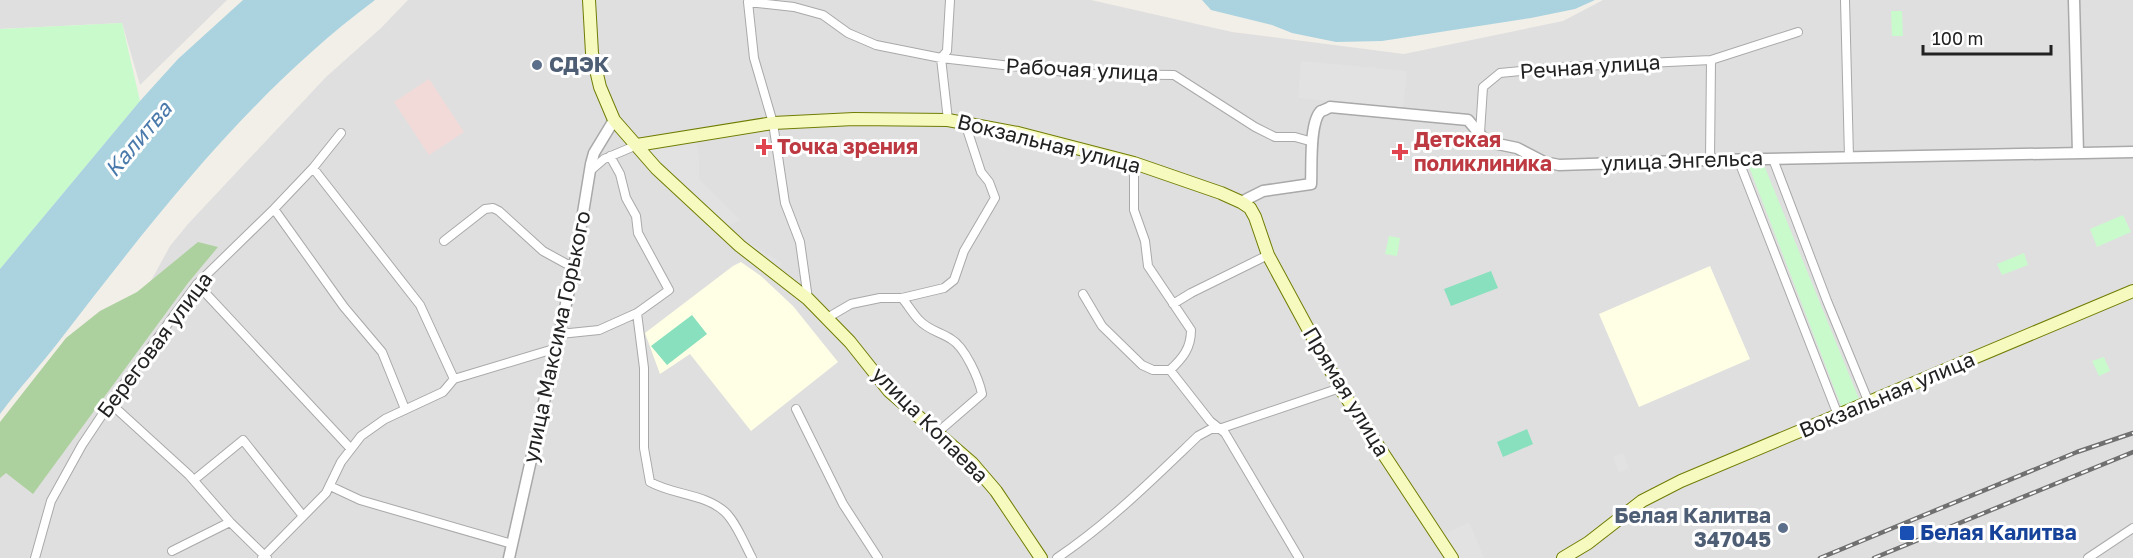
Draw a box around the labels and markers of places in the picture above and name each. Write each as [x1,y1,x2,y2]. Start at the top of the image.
place label: СДЭК [549,51,610,77]
marker: СДЭК [530,58,544,72]
place label: Детская поликлиника [1414,126,1552,176]
place label: Точка зрения [777,133,918,159]
marker: Точка зрения [755,138,773,156]
marker: Детская поликлиника [1391,143,1409,161]
place label: Белая Калитва 347045 [1614,502,1771,552]
place label: Белая Калитва [1920,519,2077,545]
marker: Белая Калитва 347045 [1776,521,1790,535]
marker: Белая Калитва [1898,524,1916,542]

